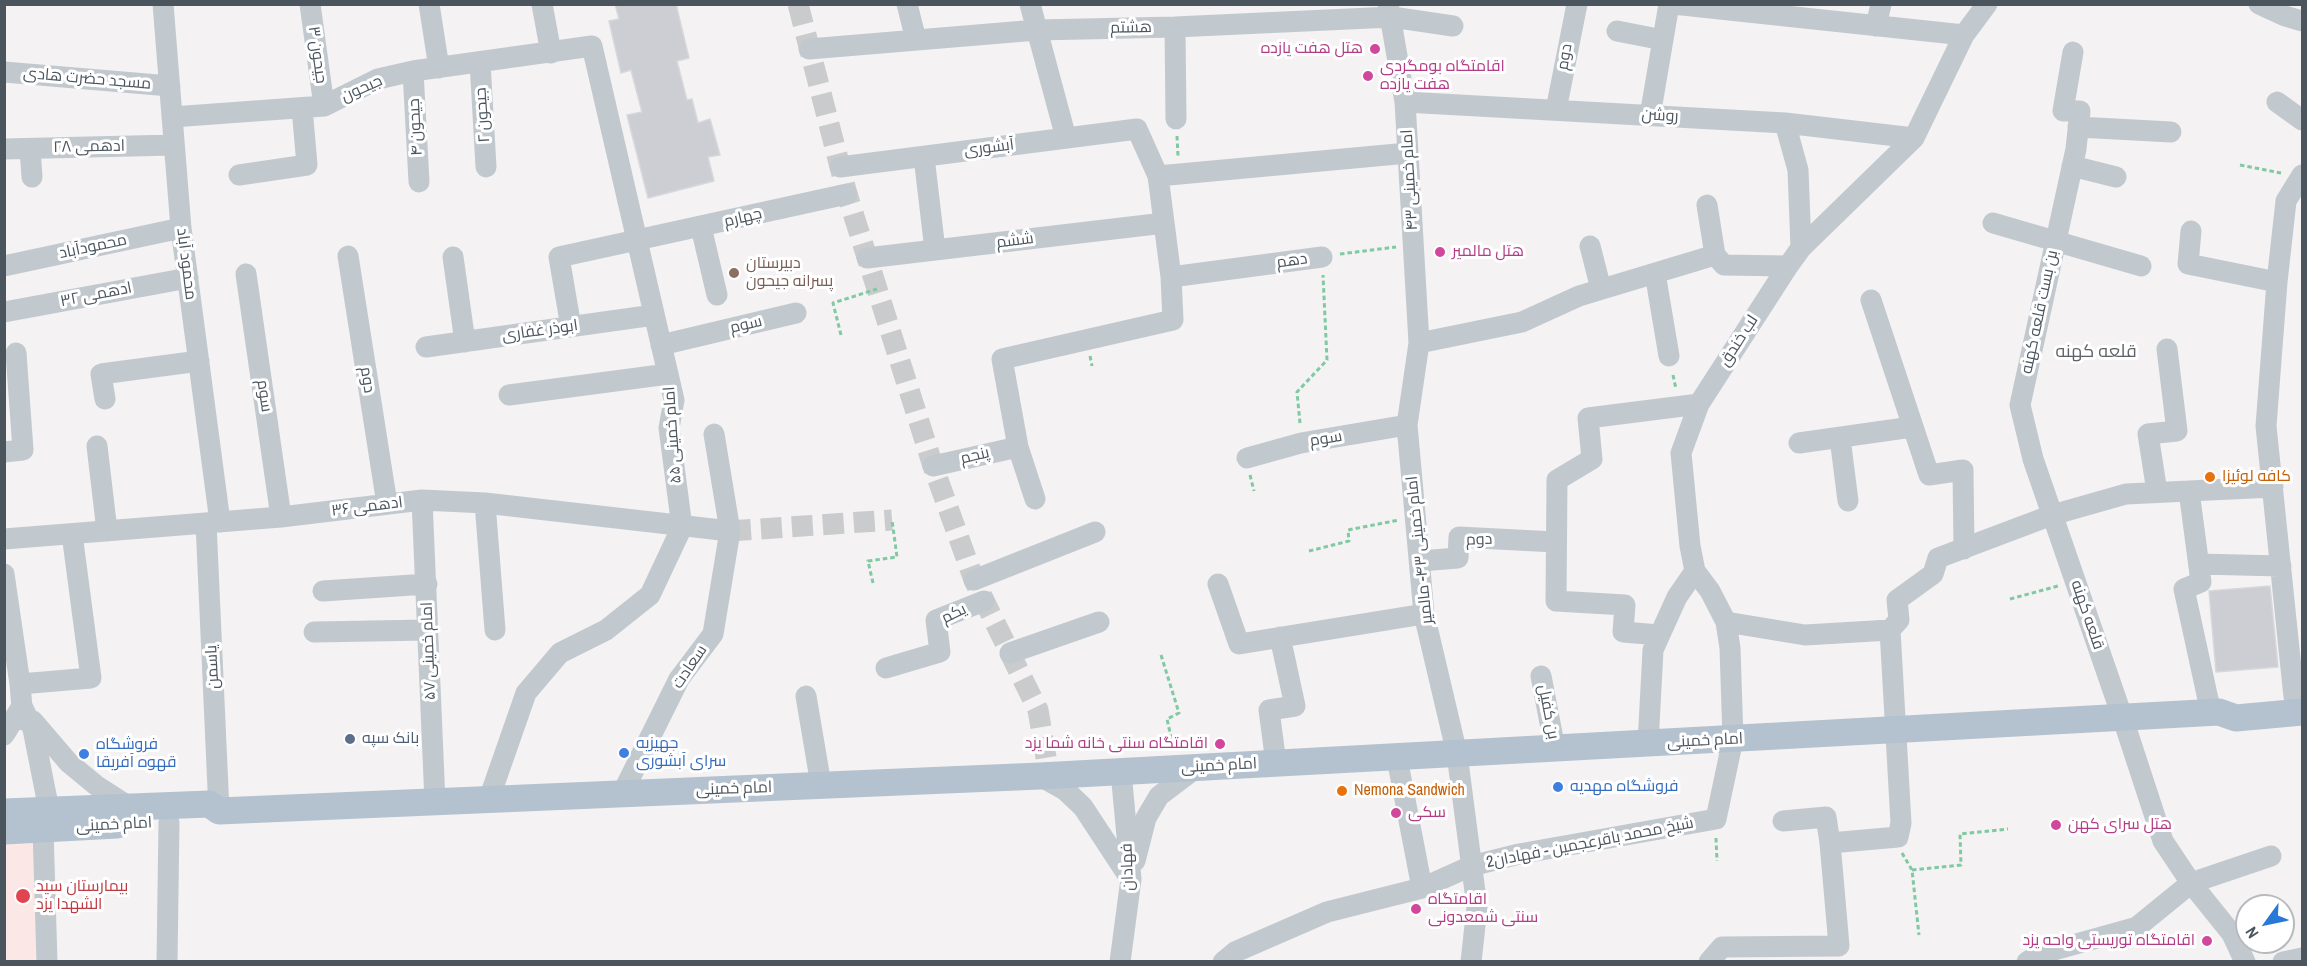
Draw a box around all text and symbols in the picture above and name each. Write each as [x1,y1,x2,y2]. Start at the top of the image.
street label: هشتم [1110,18,1152,38]
street label: جیحون ۳ [303,25,331,85]
place label: هتل هفت یازده [1261,39,1363,59]
marker: هتل هفت یازده [1368,42,1382,56]
street label: دوم [1553,42,1577,72]
place label: اقامتگاه بومگردی هفت یازده [1380,57,1505,95]
street label: مسجد حضرت هادی [22,64,152,94]
marker: اقامتگاه بومگردی هفت یازده [1361,69,1375,83]
street label: جیحون [338,71,386,107]
street label: جیحون ۲ [471,87,495,143]
street label: جیحون ۴ [405,98,427,156]
street label: روشن [1641,105,1679,127]
street label: امام خمینی ۴۳ [1398,129,1422,231]
street label: آبشوری [963,135,1015,161]
street label: ادهمی ۲۸ [53,137,125,157]
street label: چهارم [722,204,764,232]
street label: محمود آباد [172,227,200,301]
street label: ششم [995,229,1035,253]
street label: محمودآباد [57,230,129,264]
place label: هتل مالمير [1452,242,1524,262]
marker: هتل مالمير [1433,245,1447,259]
street label: بن بست قلعه کهنه [2018,248,2062,376]
street label: دهم [1275,249,1309,273]
place label: دبیرستان پسرانه جیحون [746,254,833,292]
marker: دبیرستان پسرانه جیحون [727,266,741,280]
street label: ادهمی ۳۲ [59,279,133,311]
street label: سوم [728,312,764,338]
street label: لب خندق [1715,312,1763,370]
street label: ابوذر غفاری [501,316,579,346]
district label: قلعه کهنه [2055,341,2137,363]
street label: دوم [355,365,379,395]
street label: سوم [252,379,276,413]
street label: امام خمینی ۵۵ [660,386,686,484]
street label: سوم [1308,427,1344,451]
street label: پنجم [959,443,991,469]
place label: کافه لوئیزا [2222,467,2291,487]
marker: کافه لوئیزا [2203,470,2217,484]
street label: امام خمینی ۴۳- مالمیر [1403,475,1437,625]
street label: ادهمی ۳۶ [330,493,404,521]
street label: دوم [1465,530,1493,550]
street label: قلعه کهنه [2066,578,2108,652]
street label: یکم [938,600,970,628]
street label: امام خمینی ۵۷ [418,601,440,701]
street label: سعادت [668,642,712,692]
street label: یاسمن [202,644,224,690]
street label: بن کفیل [1533,683,1563,741]
place label: بانک سپه [362,729,419,749]
street label: امام خمینی [1666,729,1744,753]
marker: بانک سپه [343,732,357,746]
place label: جهیزیه سرای آبشوری [636,734,726,772]
place label: اقامتگاه سنتی خانه شما یزد [1025,734,1208,754]
place label: فروشگاه قهوه آفریقا [96,735,177,773]
marker: اقامتگاه سنتی خانه شما یزد [1213,737,1227,751]
marker: جهیزیه سرای آبشوری [617,746,631,760]
marker: فروشگاه قهوه آفریقا [77,747,91,761]
street label: امام خمینی [1180,754,1258,778]
place label: فروشگاه مهدیه [1570,777,1678,797]
street label: امام خمینی [696,778,772,800]
marker: فروشگاه مهدیه [1551,780,1565,794]
place label: Nemona Sandwich [1354,781,1465,801]
marker: Nemona Sandwich [1335,784,1349,798]
place label: سکی [1408,803,1446,823]
marker: سکی [1389,806,1403,820]
street label: امام خمینی [75,813,153,837]
street label: شیخ محمد باقرعجمین - فهادان2 [1485,813,1695,873]
place label: هتل سرای کهن [2068,815,2172,835]
marker: هتل سرای کهن [2049,818,2063,832]
street label: فهادان [1118,843,1138,891]
place label: بیمارستان سید الشهدا یزد [36,877,128,915]
marker: بیمارستان سید الشهدا یزد [14,887,32,905]
place label: اقامتگاه سنتی شمعدونی [1428,890,1538,928]
north arrow [2235,894,2295,954]
marker: اقامتگاه سنتی شمعدونی [1409,902,1423,916]
text: N [2240,923,2263,943]
place label: اقامتگاه توریستی واحه یزد [2022,931,2195,951]
marker: اقامتگاه توریستی واحه یزد [2200,934,2214,948]

